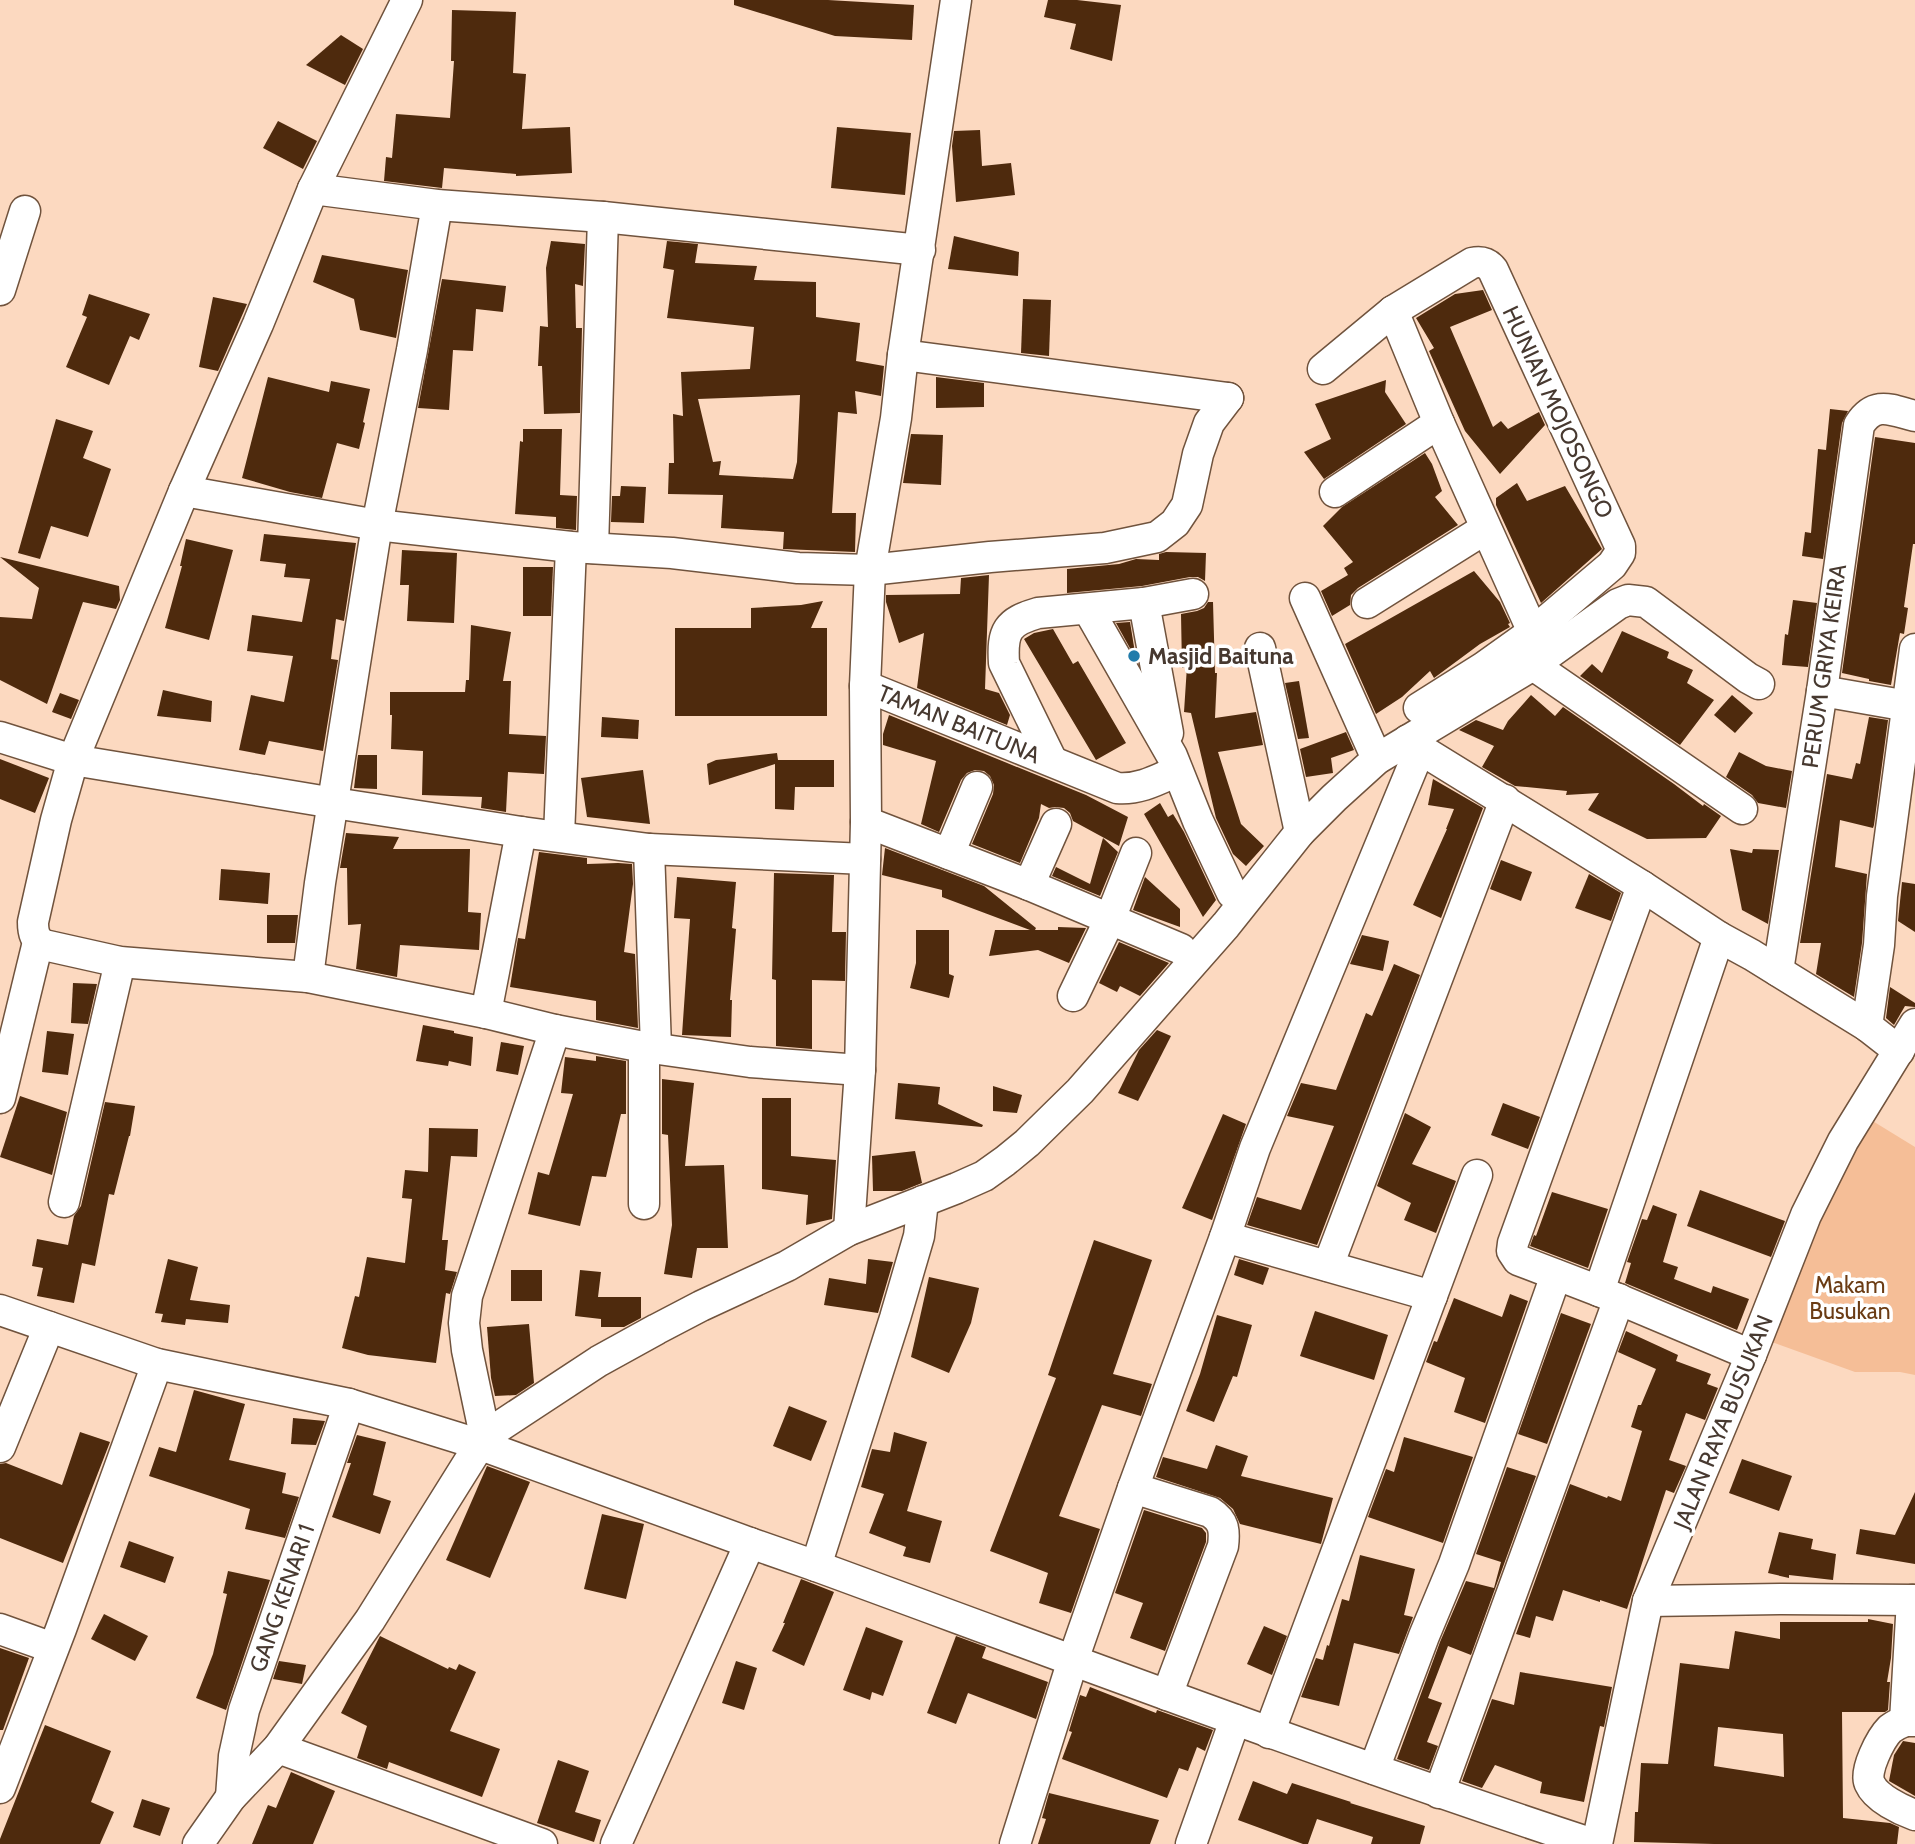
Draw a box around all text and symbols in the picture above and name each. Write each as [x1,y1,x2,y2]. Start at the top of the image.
street label: HUNIAN MOJOSONGO [1497,301,1619,523]
street label: PERUM GRIYA KEIRA [1796,562,1852,770]
place label: Masjid Baituna [1148,642,1294,670]
marker: Masjid Baituna [1126,648,1142,664]
street label: TAMAN BAITUNA [874,679,1044,769]
park label: Makam Busukan [1809,1271,1891,1325]
street label: JALAN RAYA BUSUKAN [1667,1311,1779,1534]
street label: GANG KENARI 1 [244,1520,320,1676]

